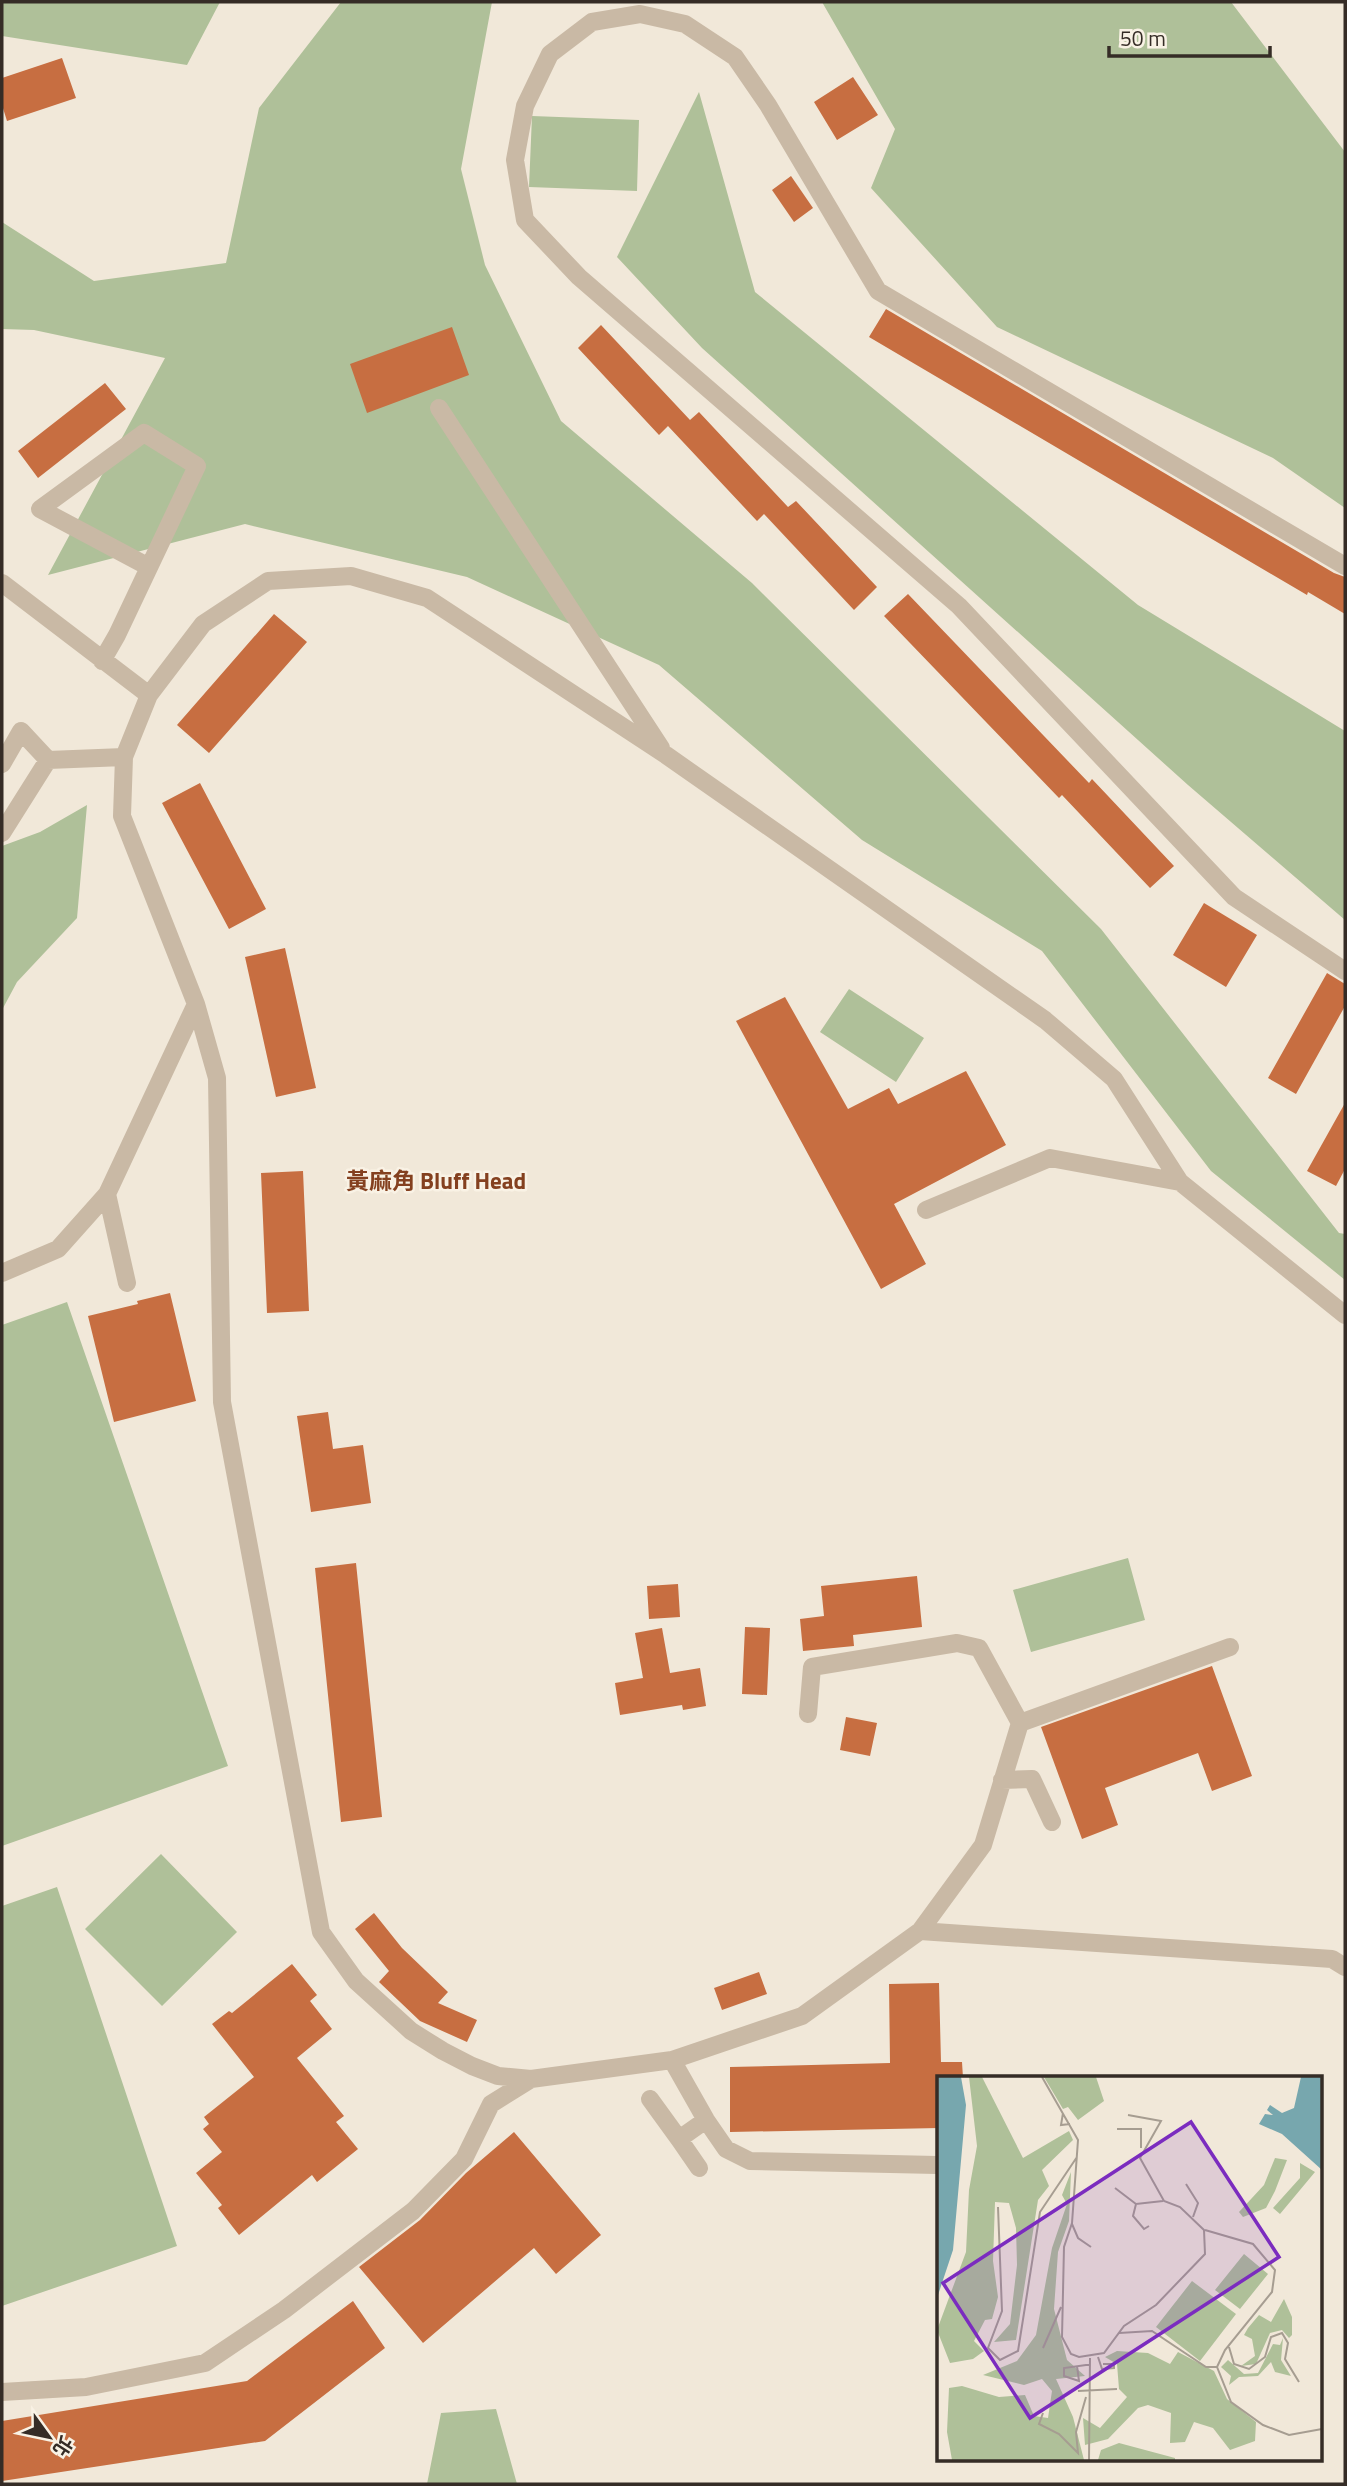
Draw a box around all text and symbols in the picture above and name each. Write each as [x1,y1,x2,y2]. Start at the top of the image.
scale bar [1109,14,1270,58]
text: 50 m [1120,22,1166,54]
district label: 黃麻角 Bluff Head [346,1163,526,1198]
inset map [937,2076,1322,2462]
north arrow [14,2402,84,2472]
text: 北 [46,2431,81,2462]

